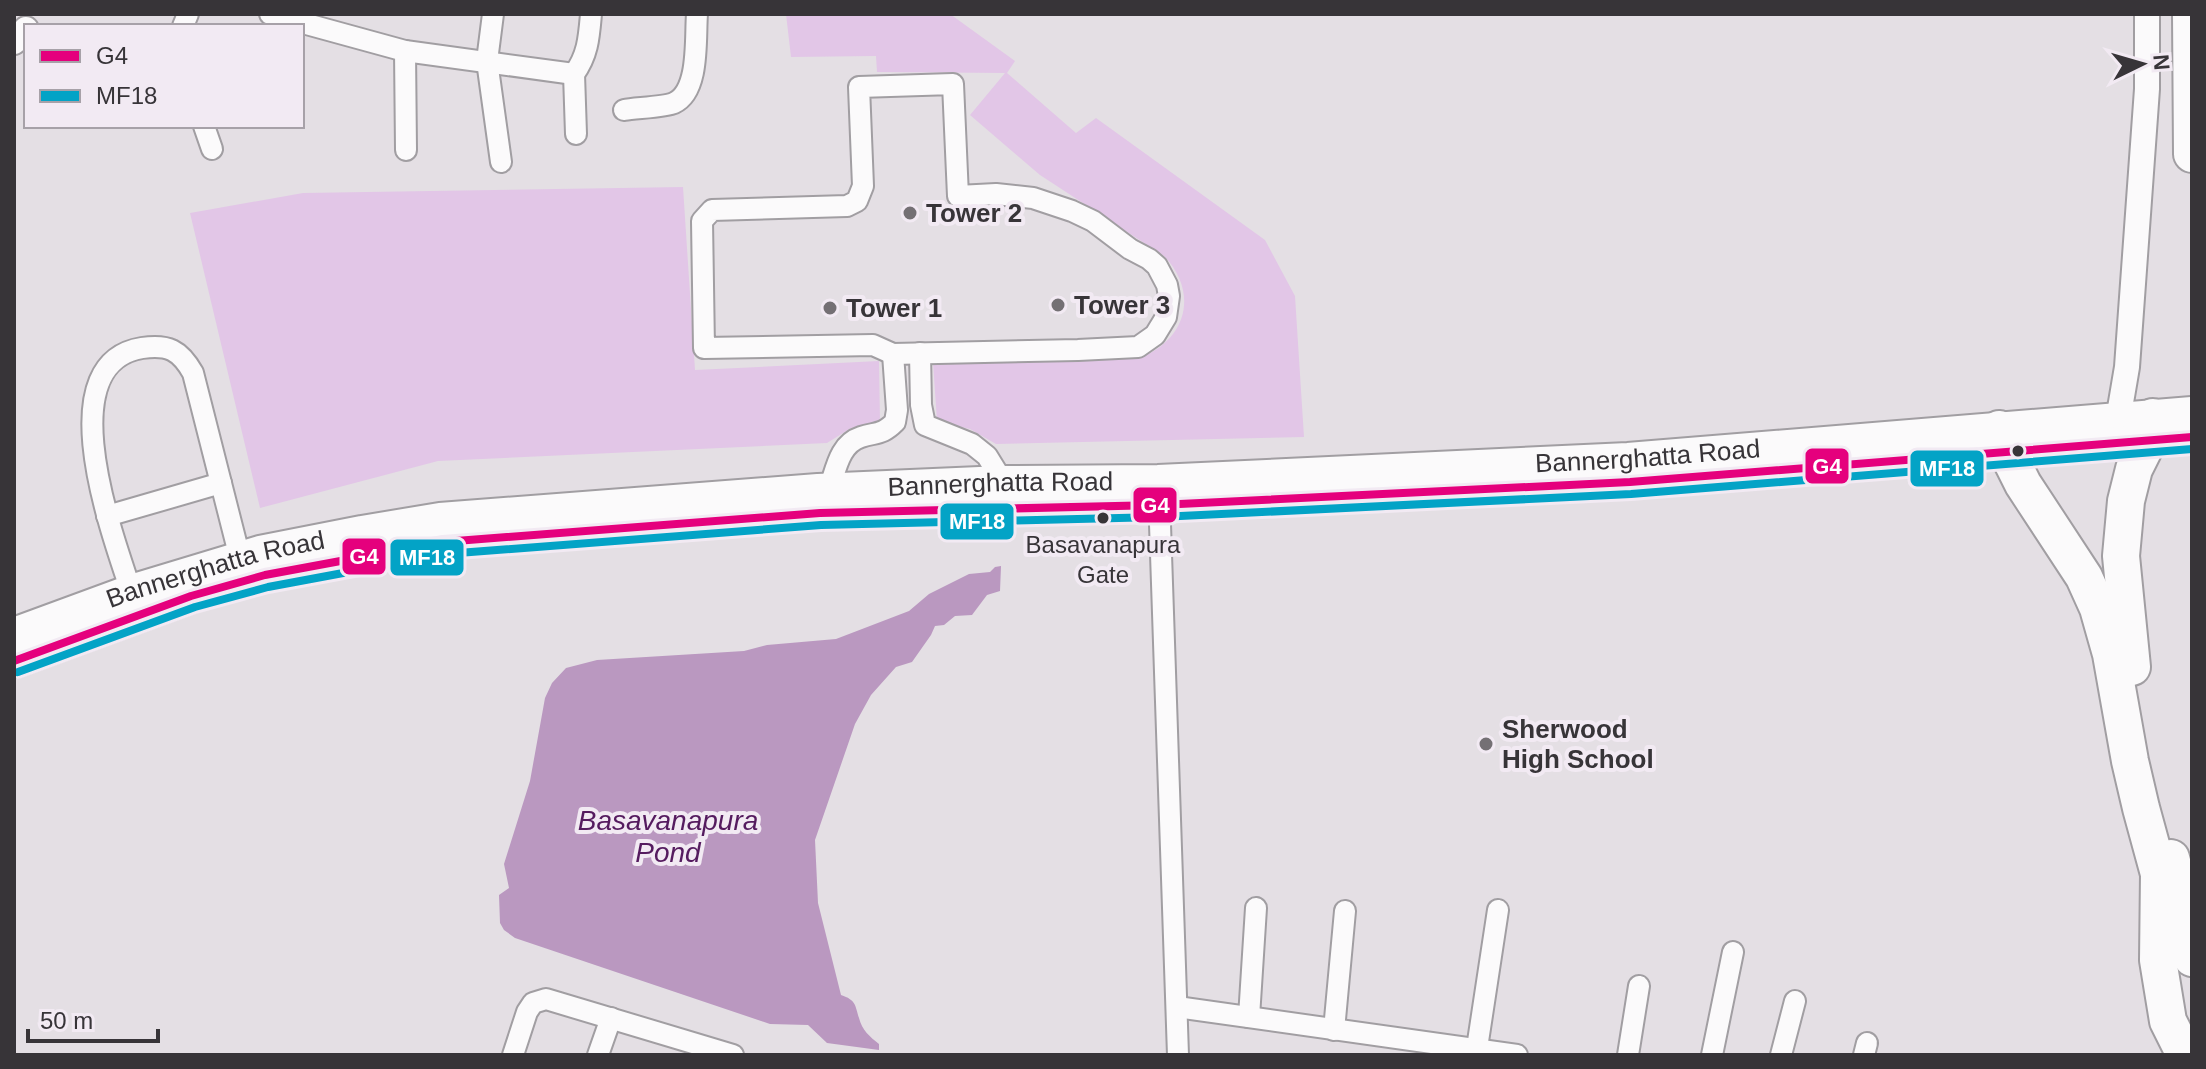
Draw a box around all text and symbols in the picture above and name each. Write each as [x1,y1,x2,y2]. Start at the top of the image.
legend [24,24,304,128]
north arrow [2102,24,2182,104]
text: G4 [96,42,128,69]
text: N [2148,53,2175,71]
text: MF18 [96,82,157,109]
place label: Tower 2 [926,198,1022,228]
marker: Tower 2 [901,204,919,222]
place label: Tower 3 [1074,290,1170,320]
place label: Tower 1 [846,293,942,323]
marker: Tower 3 [1049,296,1067,314]
marker: Tower 1 [821,299,839,317]
street label: Bannerghatta Road [1534,433,1761,478]
unlabelled marker [2010,443,2026,459]
line badge: G4 [1804,447,1850,485]
line badge: MF18 [1909,449,1985,488]
text: G4 [1812,454,1842,479]
text: MF18 [1919,456,1975,481]
street label: Bannerghatta Road [887,466,1113,502]
line badge: G4 [1132,486,1178,524]
text: G4 [1140,493,1170,518]
line badge: MF18 [939,502,1015,541]
text: MF18 [949,509,1005,534]
marker: Basavanapura Gate [1095,510,1111,526]
street label: Bannerghatta Road [102,525,327,614]
place label: Basavanapura Gate [1026,531,1181,588]
line badge: G4 [341,537,387,576]
line badge: MF18 [389,538,465,577]
text: G4 [349,544,379,569]
text: MF18 [399,545,455,570]
place label: Sherwood High School [1502,714,1654,774]
marker: Sherwood High School [1477,735,1495,753]
water label: Basavanapura Pond [578,805,758,868]
scale bar [28,993,158,1043]
text: 50 m [40,1007,93,1034]

